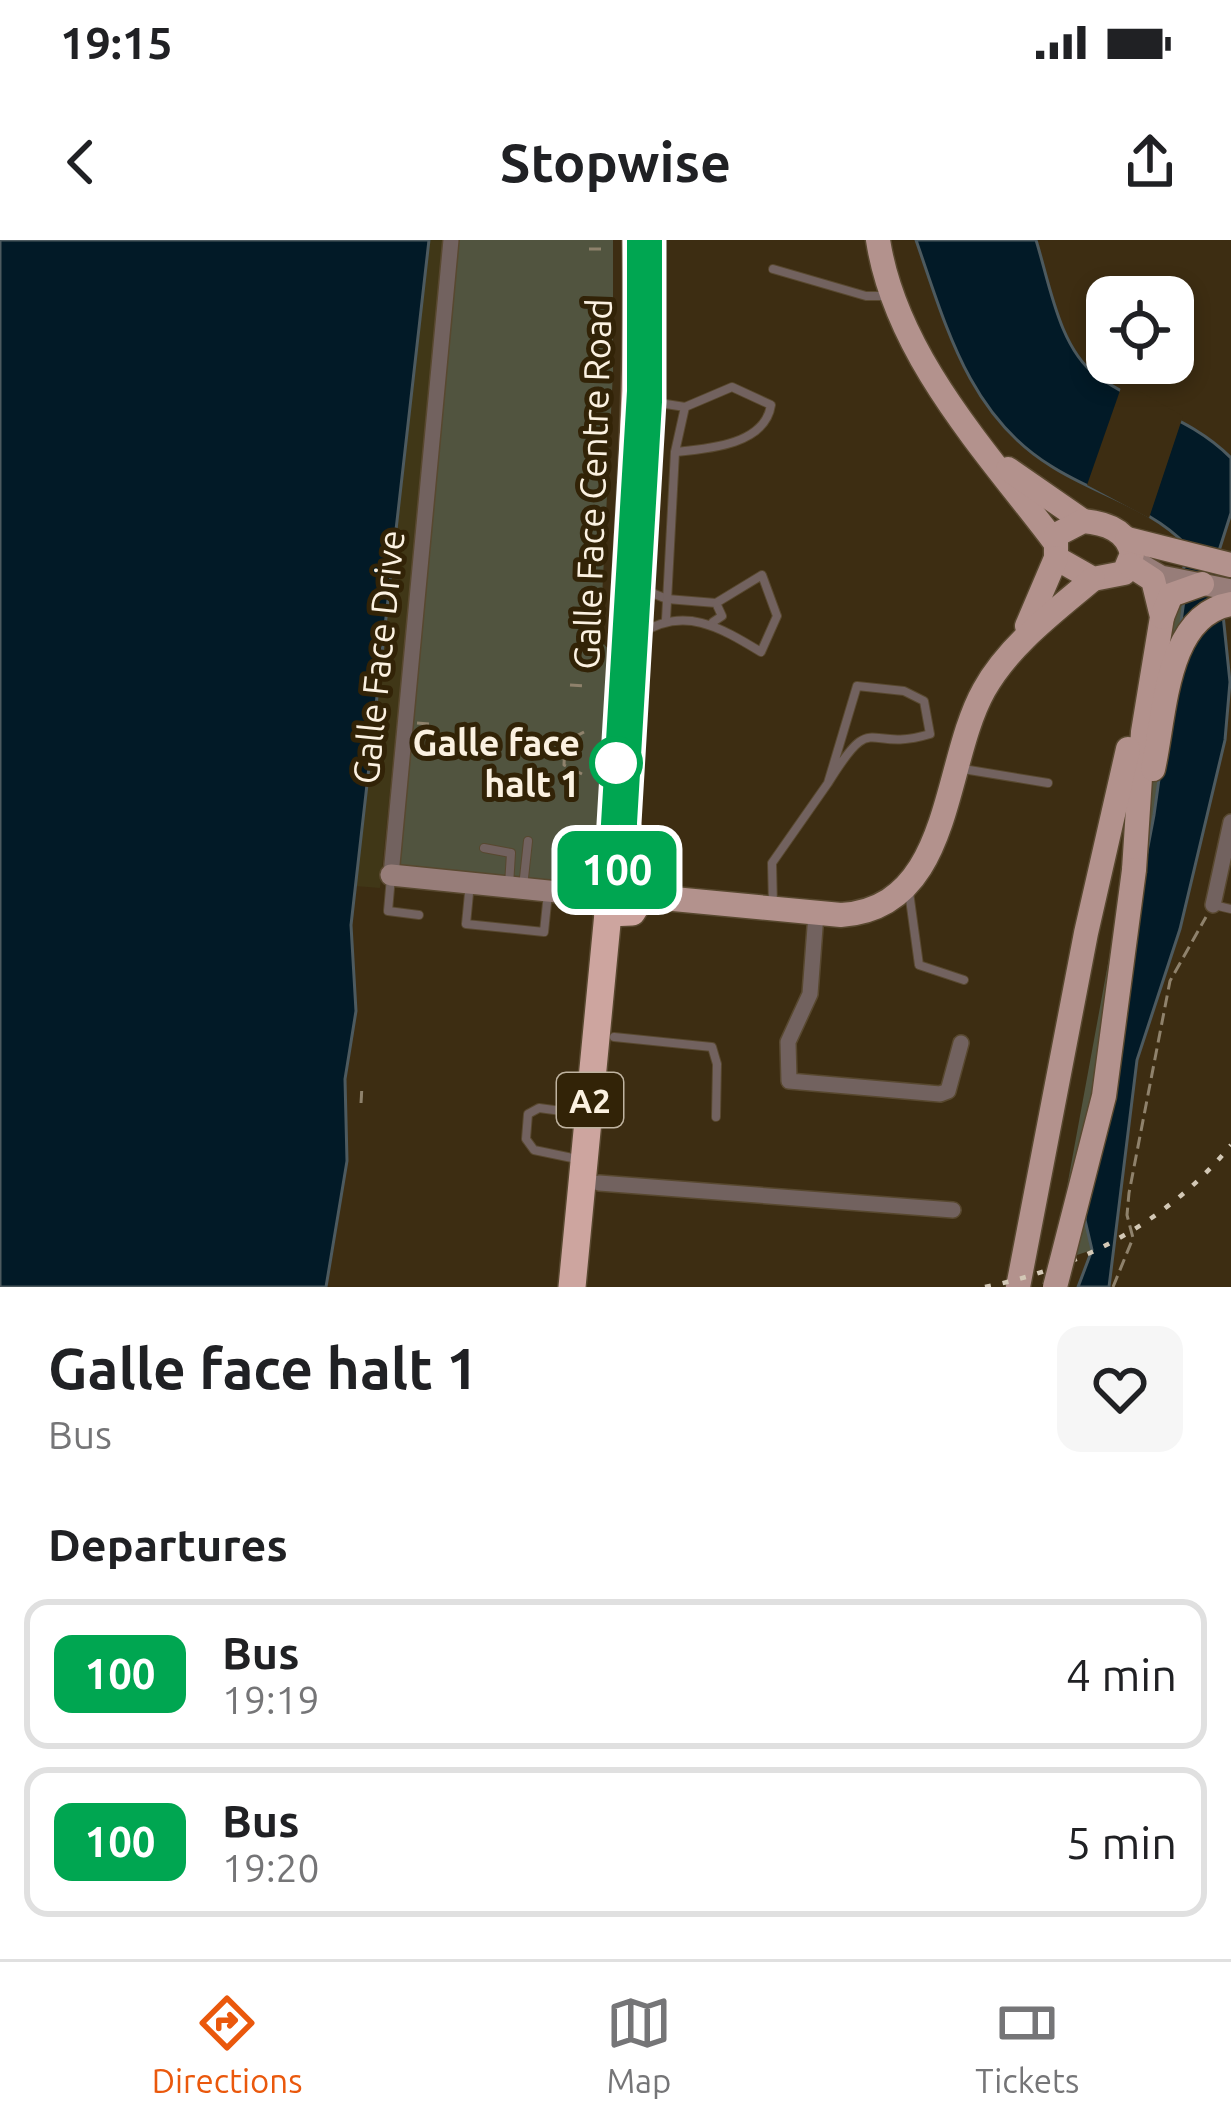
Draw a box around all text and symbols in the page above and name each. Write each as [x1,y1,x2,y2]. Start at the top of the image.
text: 19:15 [60,17,173,68]
icon: back [48,129,114,195]
icon: share [1117,129,1183,195]
text: Stopwise [500,132,731,192]
map controls [1086,276,1194,384]
button: locate [1086,276,1194,384]
street label: Galle Face Centre Road [565,298,619,670]
street label: Galle Face Drive [344,528,412,786]
place label: Galle face halt 1 [413,722,580,804]
marker: Galle face halt 1 [591,738,641,788]
line badge: 100 [548,831,686,909]
text: 100 [581,846,653,893]
road number: A2 [557,1073,623,1127]
button: heart [1057,1326,1183,1452]
text: Galle face halt 1 [48,1336,478,1400]
text: Bus [48,1413,112,1456]
text: Departures [48,1519,288,1570]
text: Bus [222,1627,299,1678]
text: 4 min [1066,1649,1177,1700]
text: 100 [84,1650,156,1697]
text: 19:19 [222,1678,320,1721]
text: Bus [222,1795,299,1846]
text: 5 min [1066,1817,1177,1868]
text: 100 [84,1818,156,1865]
text: 19:20 [222,1846,320,1889]
tab: Directions [152,1990,303,2099]
tab: Map [606,1990,672,2099]
tab: Tickets [975,1990,1079,2099]

